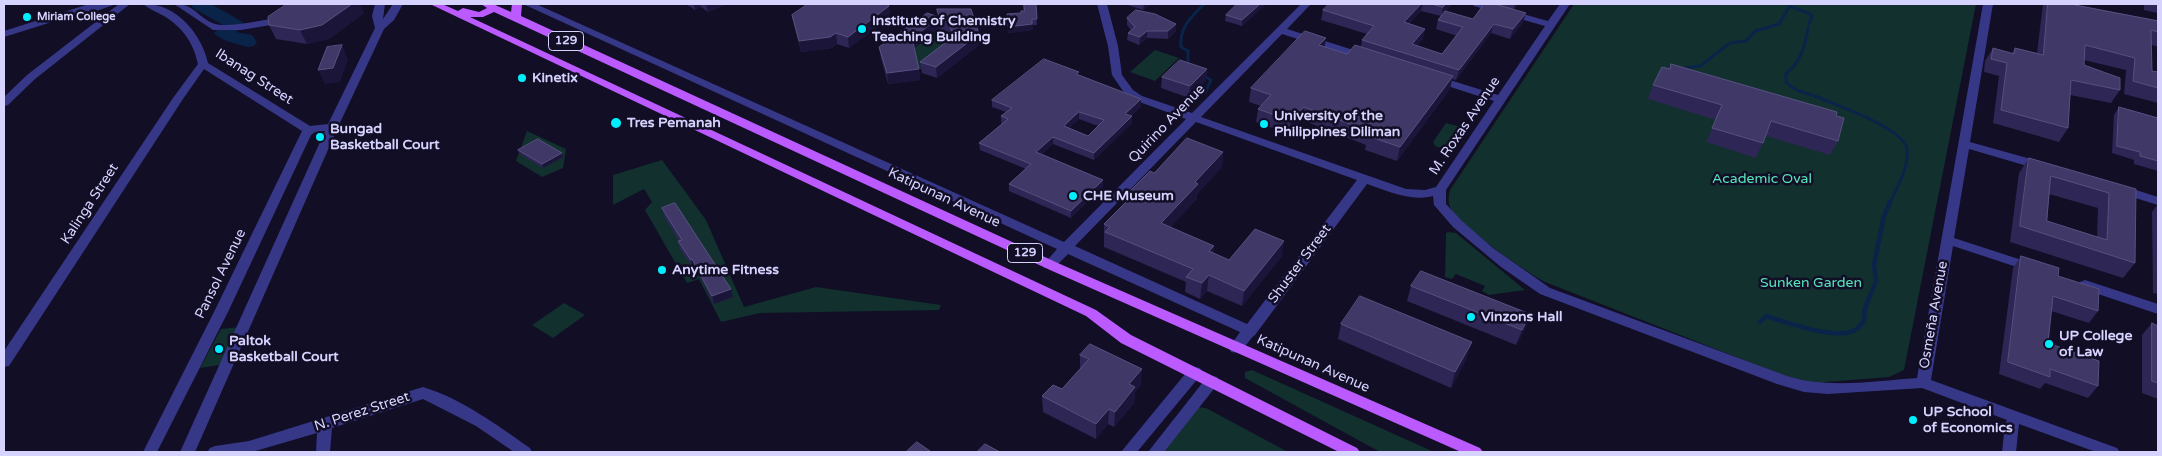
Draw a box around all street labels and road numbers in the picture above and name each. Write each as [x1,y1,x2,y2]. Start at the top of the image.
road number: 129 [548,31,584,50]
street label: Ibanag Street [212,46,296,108]
street label: M. Roxas Avenue [1426,74,1504,178]
street label: Quirino Avenue [1125,81,1209,167]
street label: Kalinga Street [58,160,122,248]
street label: Katipunan Avenue [885,165,1003,231]
street label: Shuster Street [1265,221,1335,307]
street label: Pansol Avenue [192,226,250,322]
road number: 129 [1008,244,1042,262]
street label: Osmeña Avenue [1916,260,1952,370]
street label: Katipunan Avenue [1254,332,1372,396]
street label: N. Perez Street [312,389,412,435]

